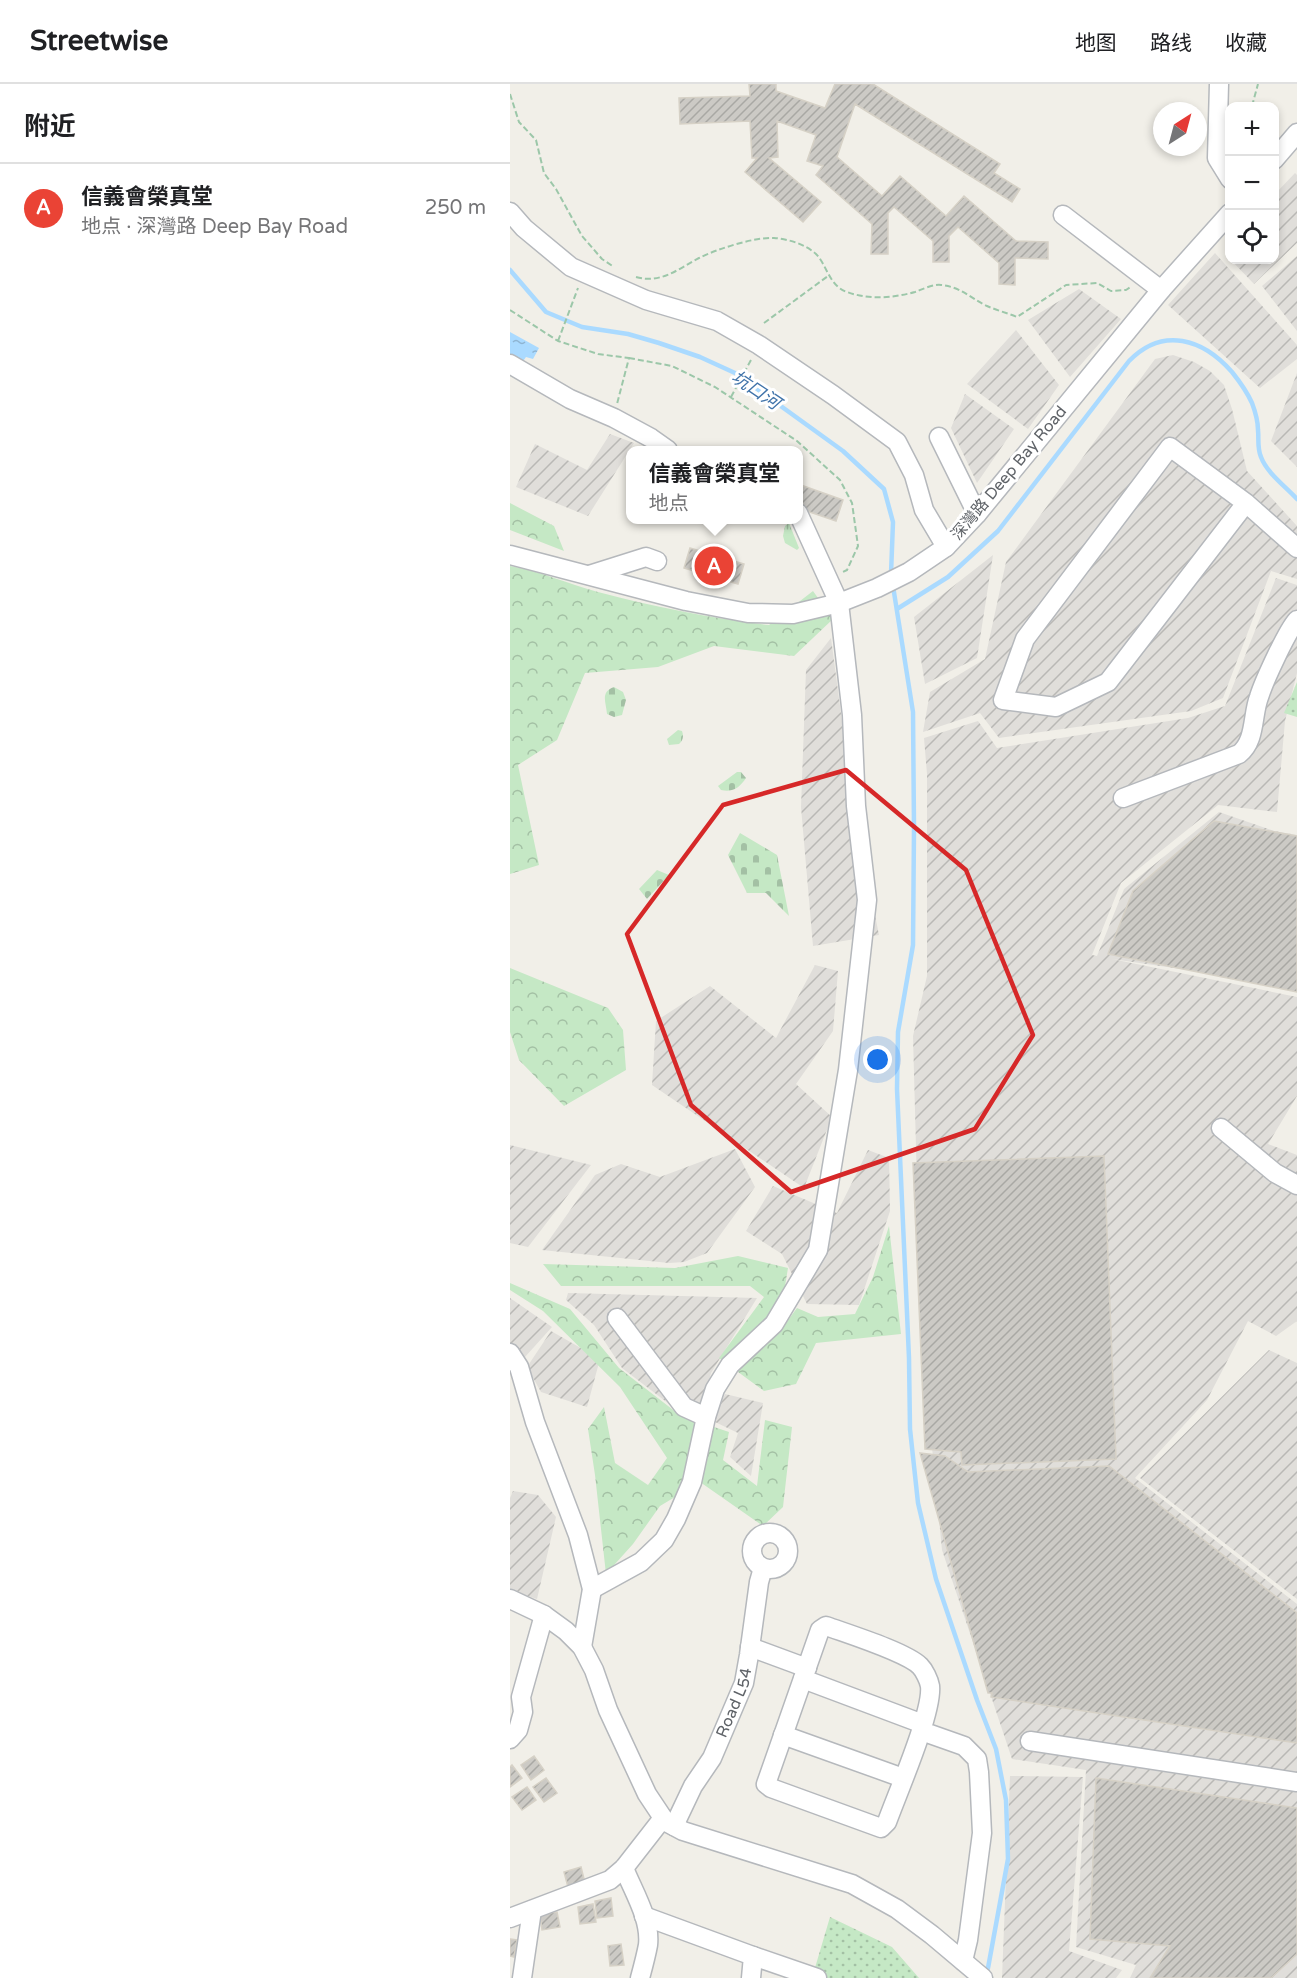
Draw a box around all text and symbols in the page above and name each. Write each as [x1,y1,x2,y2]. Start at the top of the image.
text: Streetwise [30,24,168,58]
text: 地图 [1075,31,1117,56]
text: 路线 [1150,31,1192,56]
text: 收藏 [1225,31,1267,56]
north arrow [1153,102,1207,156]
map controls [1225,102,1279,264]
button: + [1225,102,1279,156]
text: 附近 [24,111,76,142]
button: − [1225,156,1279,210]
text: 信義會榮真堂 [81,184,213,210]
text: A [36,196,51,220]
text: 250 m [425,196,486,220]
button: locate [1225,210,1279,264]
text: 地点 · 深灣路 Deep Bay Road [81,215,348,239]
water label: 坑口河 [727,366,787,416]
street label: 深灣路 Deep Bay Road [947,402,1071,544]
popup [626,446,803,524]
text: 信義會榮真堂 [648,461,781,487]
text: 地点 [648,492,688,516]
pin: A [694,544,734,588]
your location [863,1045,892,1074]
street label: Road L54 [712,1666,757,1741]

